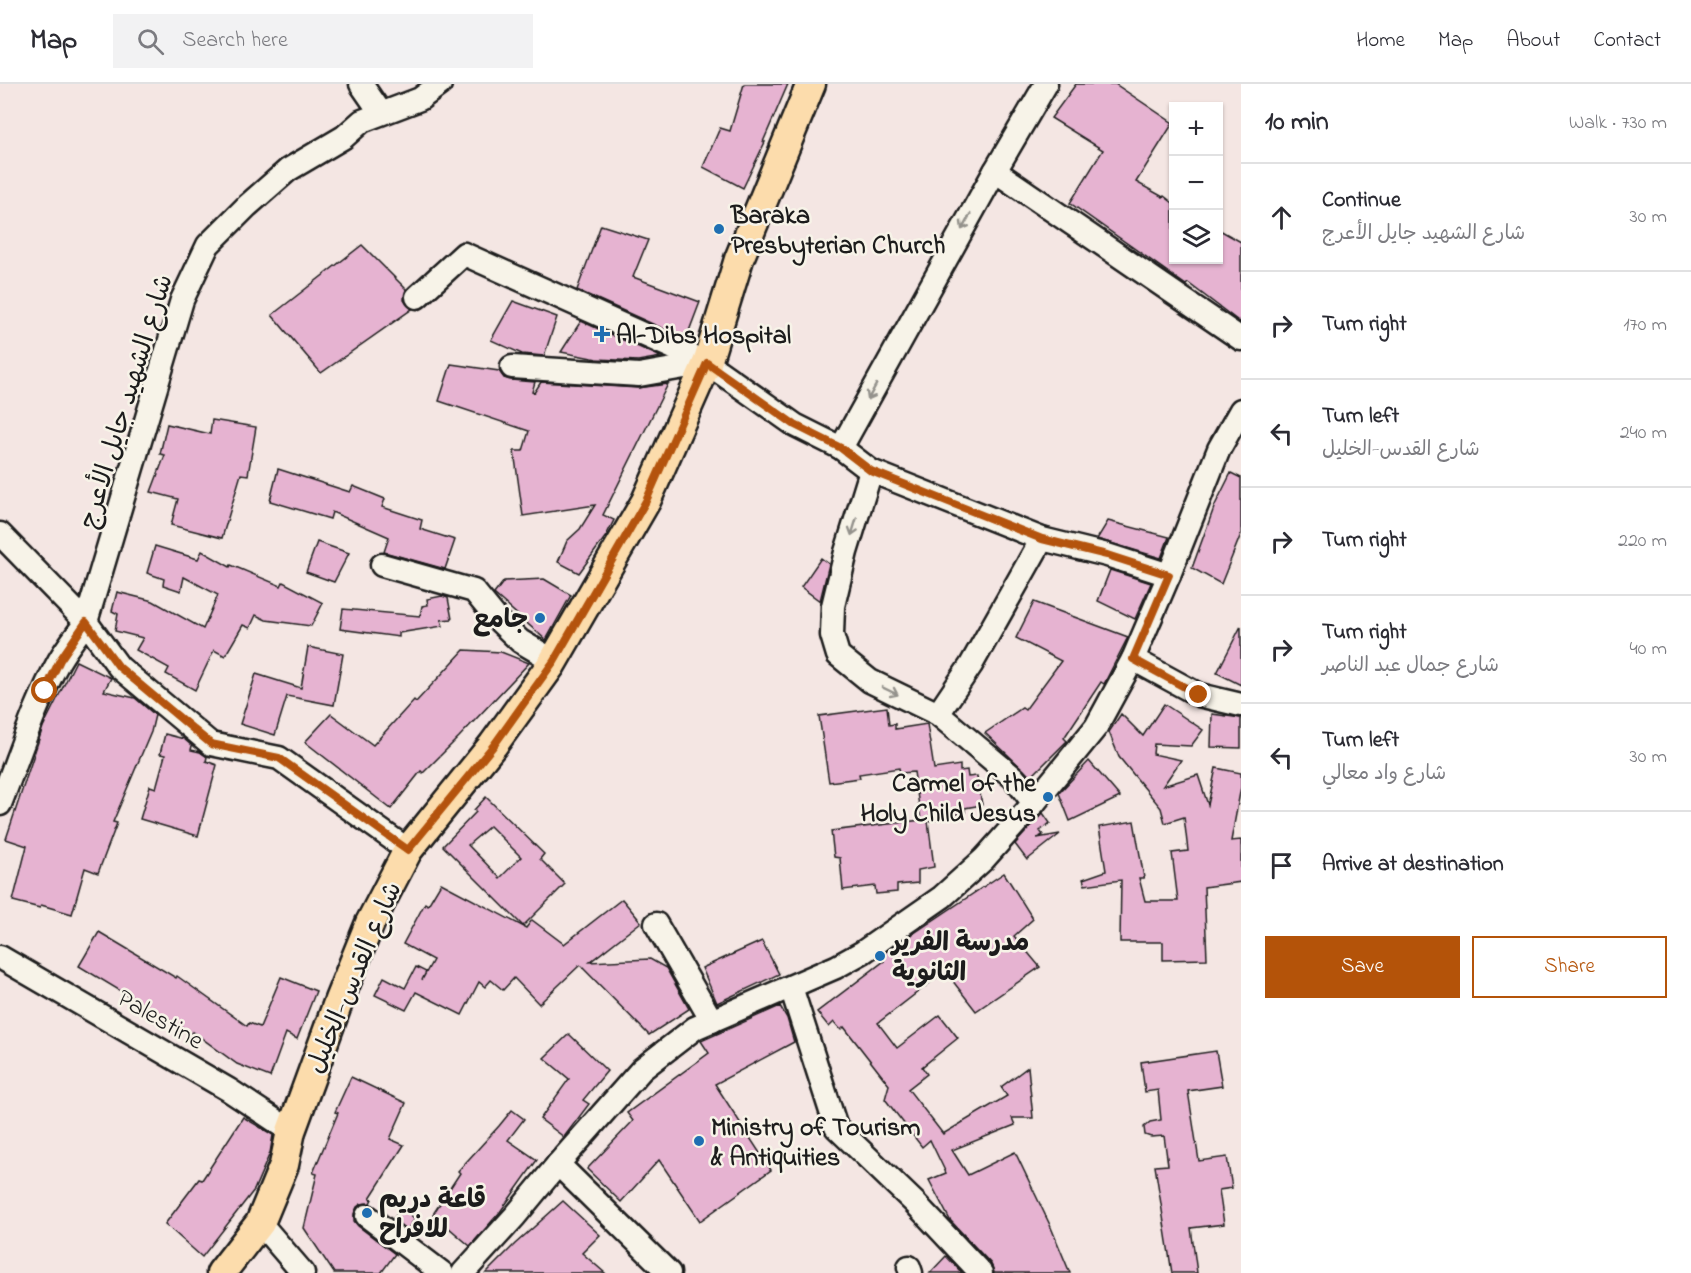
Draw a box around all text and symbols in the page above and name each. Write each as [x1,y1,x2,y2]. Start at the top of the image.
search box [113,14,533,68]
text: Map [30,21,77,62]
icon: search [134,25,167,58]
text: Search here [182,25,288,57]
text: Home [1356,26,1405,56]
text: Map [1438,26,1473,56]
text: About [1506,26,1560,56]
text: Contact [1593,26,1661,56]
map controls [1169,102,1223,264]
button: + [1169,102,1223,156]
text: 10 min [1265,104,1329,142]
text: Walk · 730 m [1569,109,1667,138]
button: − [1169,156,1223,210]
text: Continue [1322,185,1401,217]
place label: Baraka Presbyterian Church [730,198,945,266]
icon: ahead [1265,201,1298,234]
text: 30 m [1630,203,1667,232]
button: layers [1169,210,1223,264]
one-way arrow [960,213,972,230]
text: شارع الشهيد جايل الأعرج [1322,220,1525,249]
marker: Baraka Presbyterian Church [712,222,726,236]
street label: شارع الشهيد جايل الأعرج [69,269,185,534]
icon: right [1265,309,1298,342]
text: Turn right [1322,309,1407,341]
text: 170 m [1623,311,1667,340]
place label: Al-Dibs Hospital [616,318,791,356]
marker: Al-Dibs Hospital [593,325,611,343]
one-way arrow [866,383,877,401]
text: Turn left [1322,401,1399,433]
icon: left [1265,417,1298,450]
text: 240 m [1620,419,1667,448]
text: شارع القدس-الخليل [1322,436,1480,465]
one-way arrow [848,517,859,536]
icon: right [1265,525,1298,558]
text: Turn right [1322,525,1407,557]
text: 220 m [1618,527,1667,556]
place label: جامع [473,602,528,640]
marker: جامع [533,611,547,625]
text: Turn right [1322,617,1407,649]
icon: right [1265,633,1298,666]
text: 40 m [1630,635,1667,664]
text: شارع جمال عبد الناصر [1322,652,1499,681]
route start [31,677,57,703]
route end [1185,681,1211,707]
one-way arrow [880,685,898,697]
text: Turn left [1322,725,1399,757]
icon: left [1265,741,1298,774]
text: 30 m [1630,743,1667,772]
text: شارع واد معالي [1322,760,1446,789]
place label: Carmel of the Holy Child Jesus [860,766,1037,834]
marker: Carmel of the Holy Child Jesus [1041,790,1055,804]
icon: arrive [1265,849,1298,882]
text: Arrive at destination [1322,849,1504,881]
street label: شارع القدس-الخليل [298,876,413,1080]
place label: مدرسة الفرير الثانوية [889,925,1029,993]
button: Save [1265,936,1460,998]
button: Share [1472,936,1667,998]
marker: مدرسة الفرير الثانوية [873,949,887,963]
street label: Palestine [109,980,210,1061]
place label: Ministry of Tourism & Antiquities [710,1110,920,1178]
marker: Ministry of Tourism & Antiquities [692,1134,706,1148]
place label: قاعة دريم للافراح [379,1182,486,1250]
marker: قاعة دريم للافراح [360,1206,374,1220]

